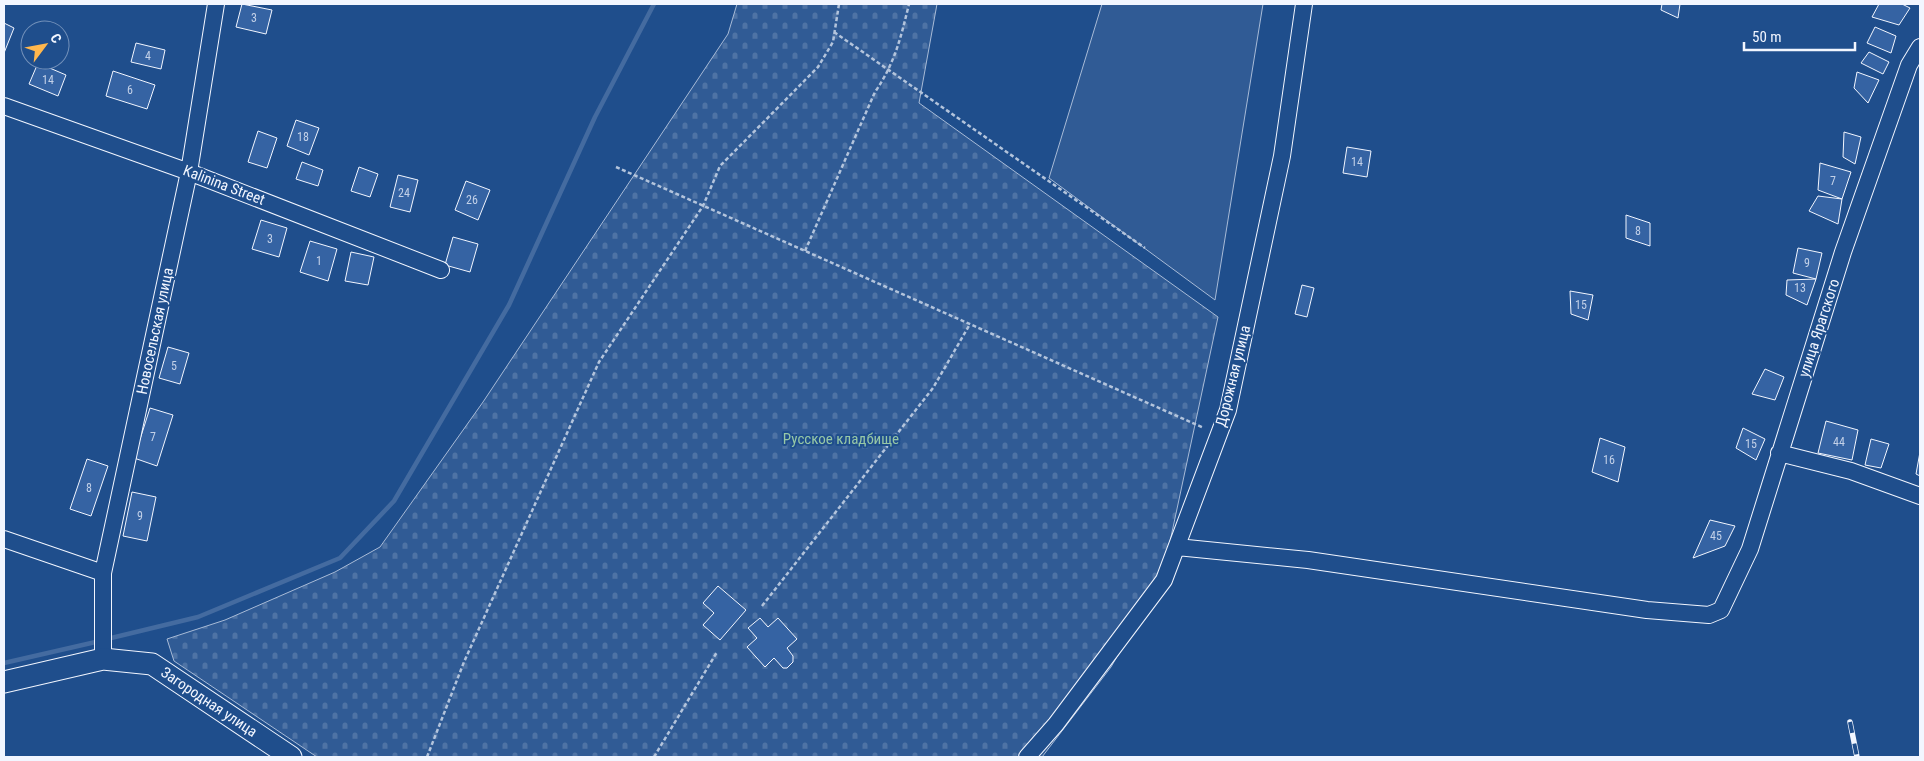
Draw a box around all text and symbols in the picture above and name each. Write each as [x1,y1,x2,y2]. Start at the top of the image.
house number: 3 [251,11,257,25]
north arrow [20,20,70,70]
scale bar [1744,20,1855,52]
text: 50 m [1752,28,1782,46]
text: С [47,30,65,46]
house number: 4 [145,49,151,63]
house number: 14 [42,73,54,87]
house number: 6 [127,83,133,97]
house number: 18 [297,130,309,144]
house number: 14 [1351,155,1363,169]
street label: Kalinina Street [181,161,267,209]
house number: 7 [1830,174,1836,188]
house number: 24 [398,186,410,200]
house number: 26 [466,193,478,207]
house number: 8 [1635,224,1641,238]
house number: 3 [267,232,273,246]
house number: 1 [316,254,322,268]
house number: 9 [1804,256,1810,270]
street label: Новосельская улица [133,266,177,396]
street label: улица Ярагского [1795,276,1843,380]
house number: 13 [1794,281,1806,295]
house number: 15 [1575,298,1587,312]
street label: Дорожная улица [1212,323,1254,429]
house number: 5 [171,359,177,373]
house number: 7 [150,430,156,444]
park label: Русское кладбище [783,430,899,448]
house number: 44 [1833,435,1845,449]
house number: 15 [1745,437,1757,451]
house number: 16 [1603,453,1615,467]
house number: 8 [86,481,92,495]
house number: 9 [137,509,143,523]
house number: 45 [1710,529,1722,543]
street label: Загородная улица [157,663,261,741]

